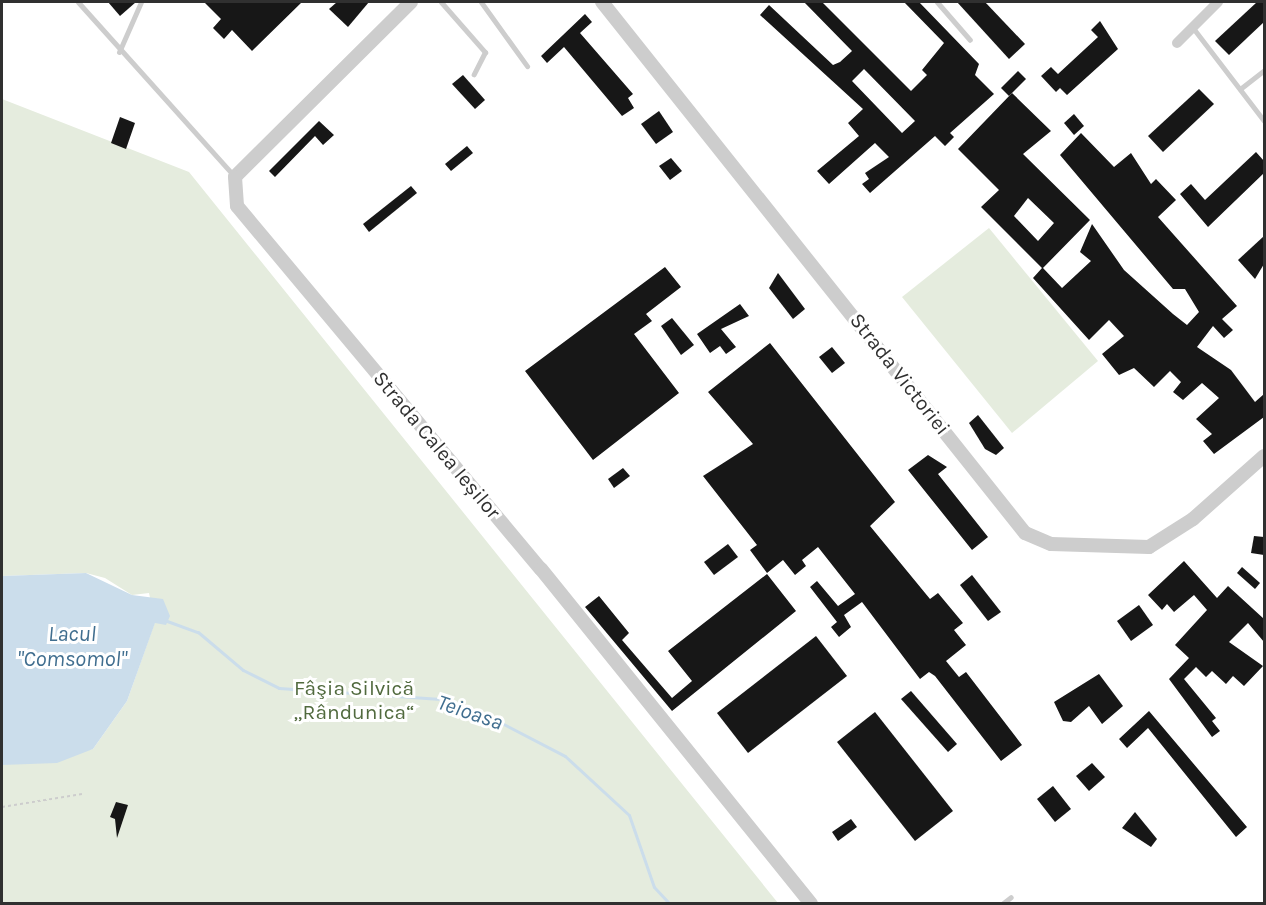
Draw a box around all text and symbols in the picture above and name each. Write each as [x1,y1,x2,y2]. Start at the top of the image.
street label: Strada Victoriei [845,308,955,440]
street label: Strada Calea Ieșilor [368,366,506,524]
water label: Lacul "Comsomol" [17,621,127,672]
park label: Fâşia Silvică „Rândunica“ [293,675,415,725]
water label: Teioasa [434,689,506,737]

